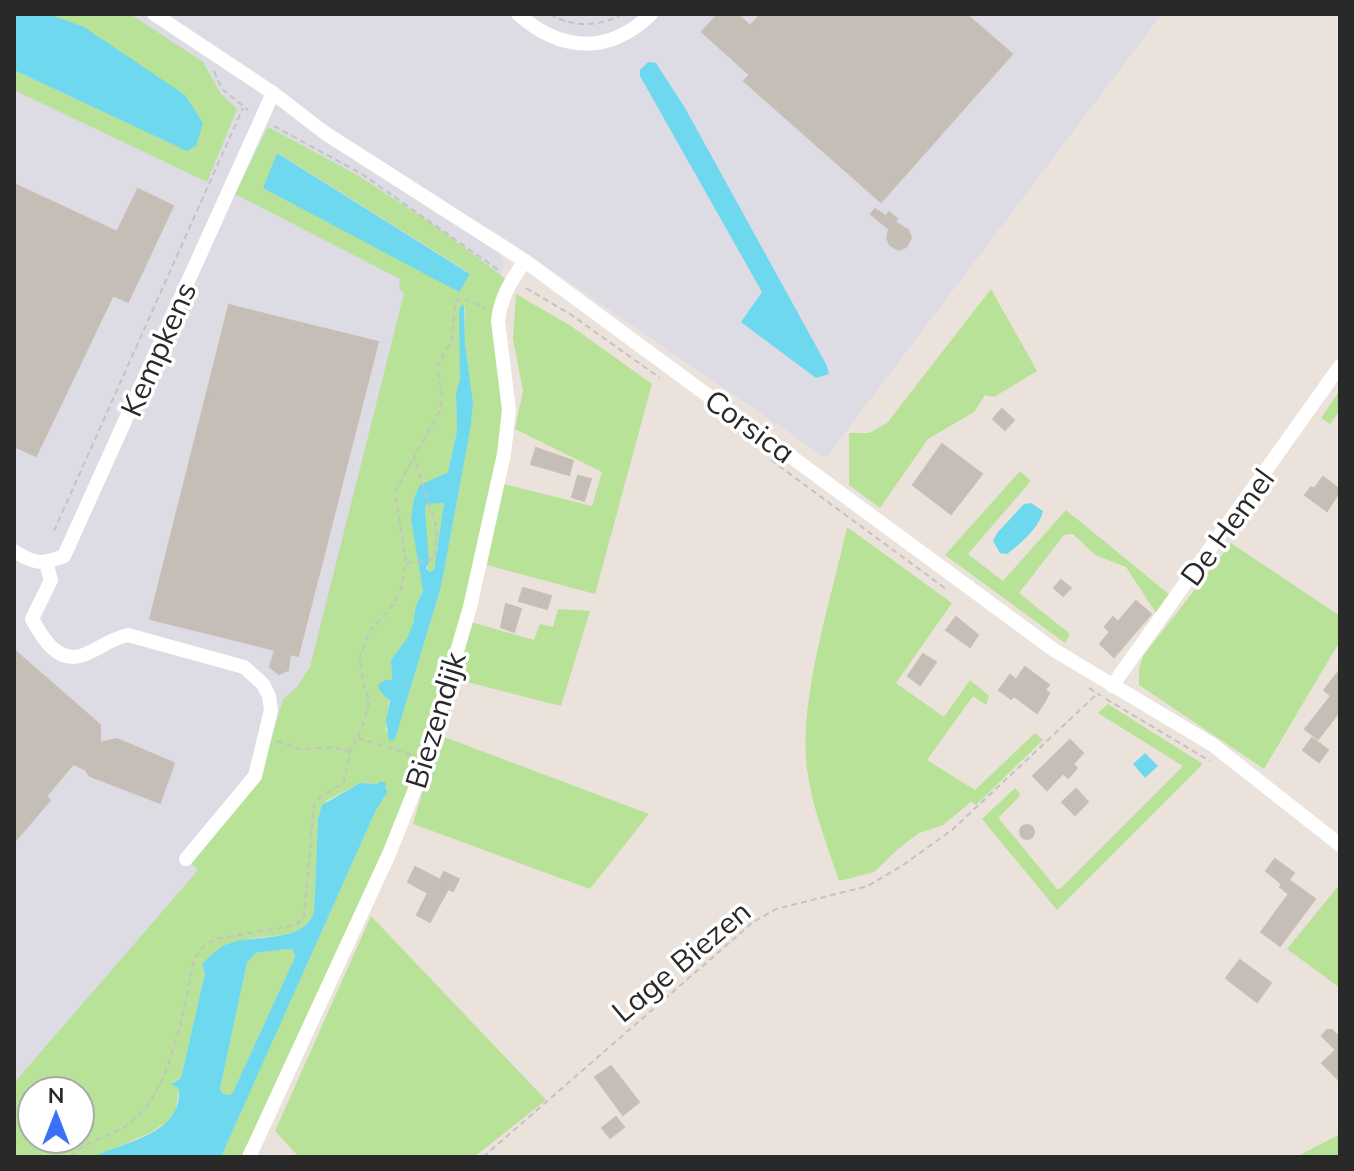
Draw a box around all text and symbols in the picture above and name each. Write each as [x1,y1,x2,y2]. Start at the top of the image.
street label: Kempkens [112,276,204,422]
street label: Corsica [698,381,802,471]
street label: De Hemel [1172,461,1282,593]
street label: Biezendijk [396,647,474,793]
street label: Lage Biezen [604,892,758,1030]
north arrow [16,1075,96,1155]
text: N [48,1081,64,1109]

